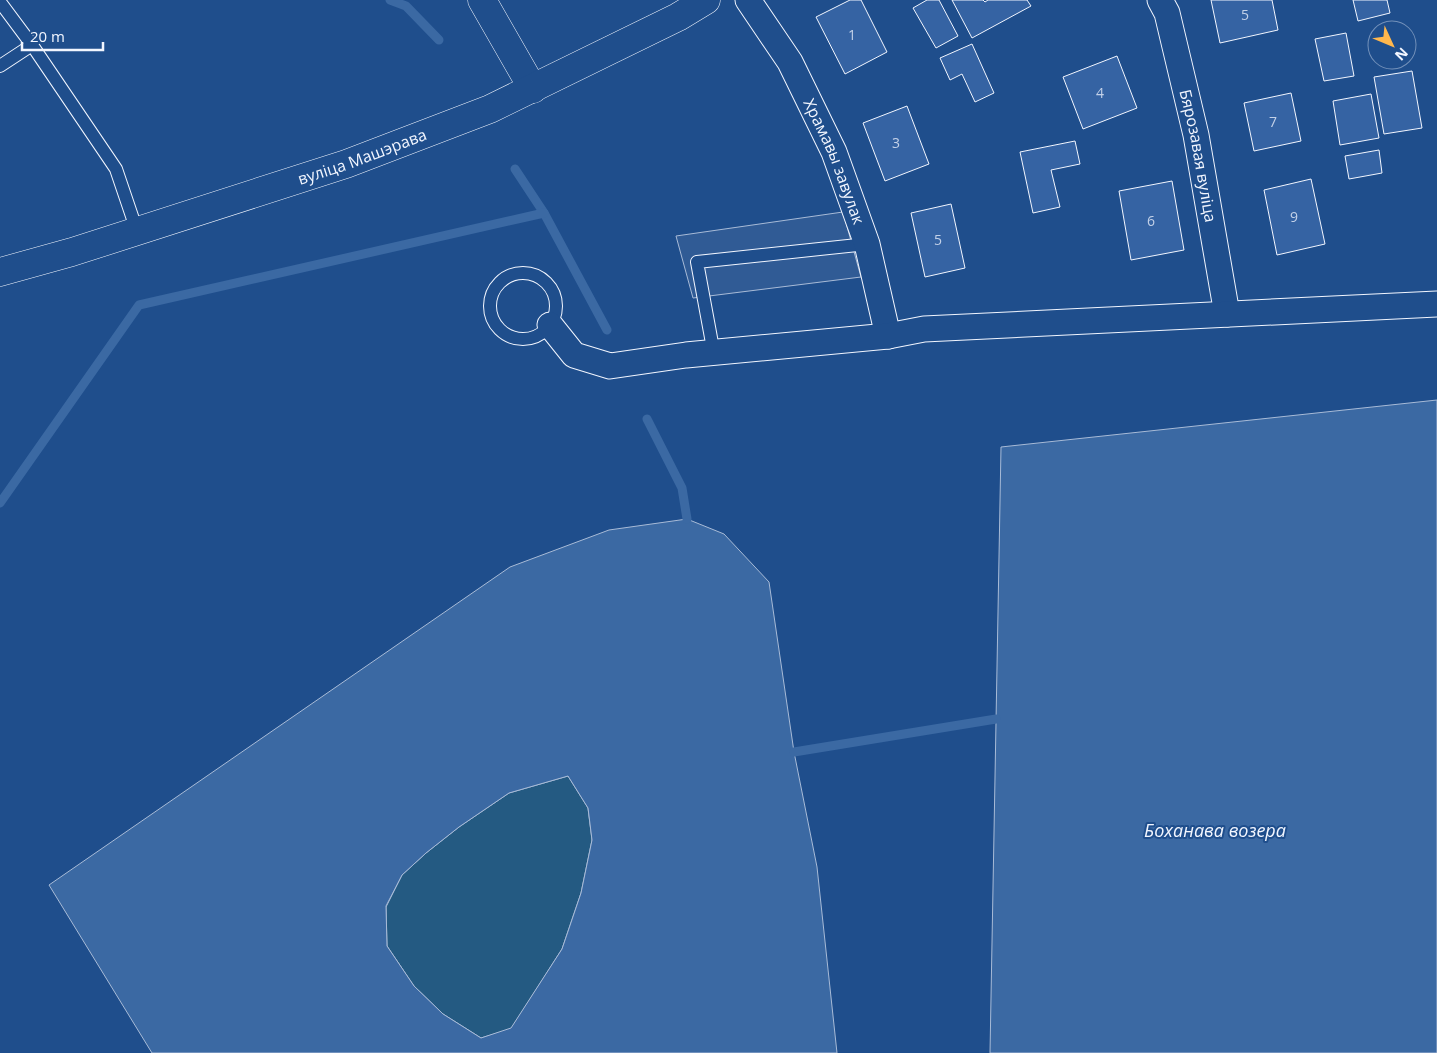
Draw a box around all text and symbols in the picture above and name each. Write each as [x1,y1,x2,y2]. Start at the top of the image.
house number: 5 [1241,5,1249,24]
scale bar [22,20,104,52]
north arrow [1367,20,1417,70]
house number: 1 [848,25,856,44]
text: 20 m [30,26,65,46]
text: N [1391,44,1413,65]
house number: 4 [1096,83,1104,102]
street label: Бярозавая вуліца [1174,87,1222,224]
street label: Храмавы завулак [799,95,870,228]
house number: 7 [1269,112,1277,131]
street label: вуліца Машэрава [295,123,430,190]
house number: 3 [892,133,900,152]
house number: 9 [1290,207,1298,226]
house number: 6 [1147,211,1155,230]
house number: 5 [934,230,942,249]
water label: Боханава возера [1144,818,1286,842]

